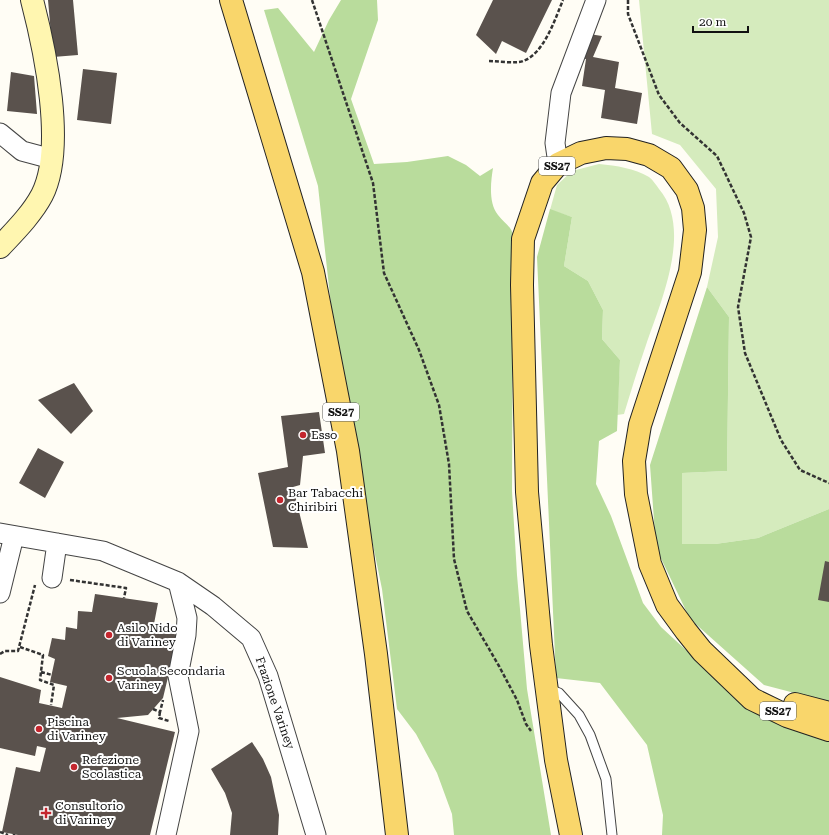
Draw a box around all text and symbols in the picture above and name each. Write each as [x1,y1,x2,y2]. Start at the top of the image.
scale bar [693,8,748,34]
text: 20 m [699,15,726,29]
road number: SS27 [539,157,575,175]
road number: SS27 [323,403,359,421]
place label: Esso [311,428,337,442]
marker: Esso [298,430,308,440]
place label: Bar Tabacchi Chiribiri [288,486,363,514]
marker: Bar Tabacchi Chiribiri [275,495,285,505]
place label: Asilo Nido di Variney [117,621,178,649]
marker: Asilo Nido di Variney [104,630,114,640]
street label: Frazione Variney [253,655,298,752]
place label: Scuola Secondaria Variney [117,664,226,692]
marker: Scuola Secondaria Variney [104,673,114,683]
road number: SS27 [760,702,796,720]
place label: Piscina di Variney [47,715,107,743]
marker: Piscina di Variney [34,724,44,734]
place label: Refezione Scolastica [82,753,142,781]
marker: Refezione Scolastica [69,762,79,772]
place label: Consultorio di Variney [55,799,123,827]
marker: Consultorio di Variney [40,807,52,819]

